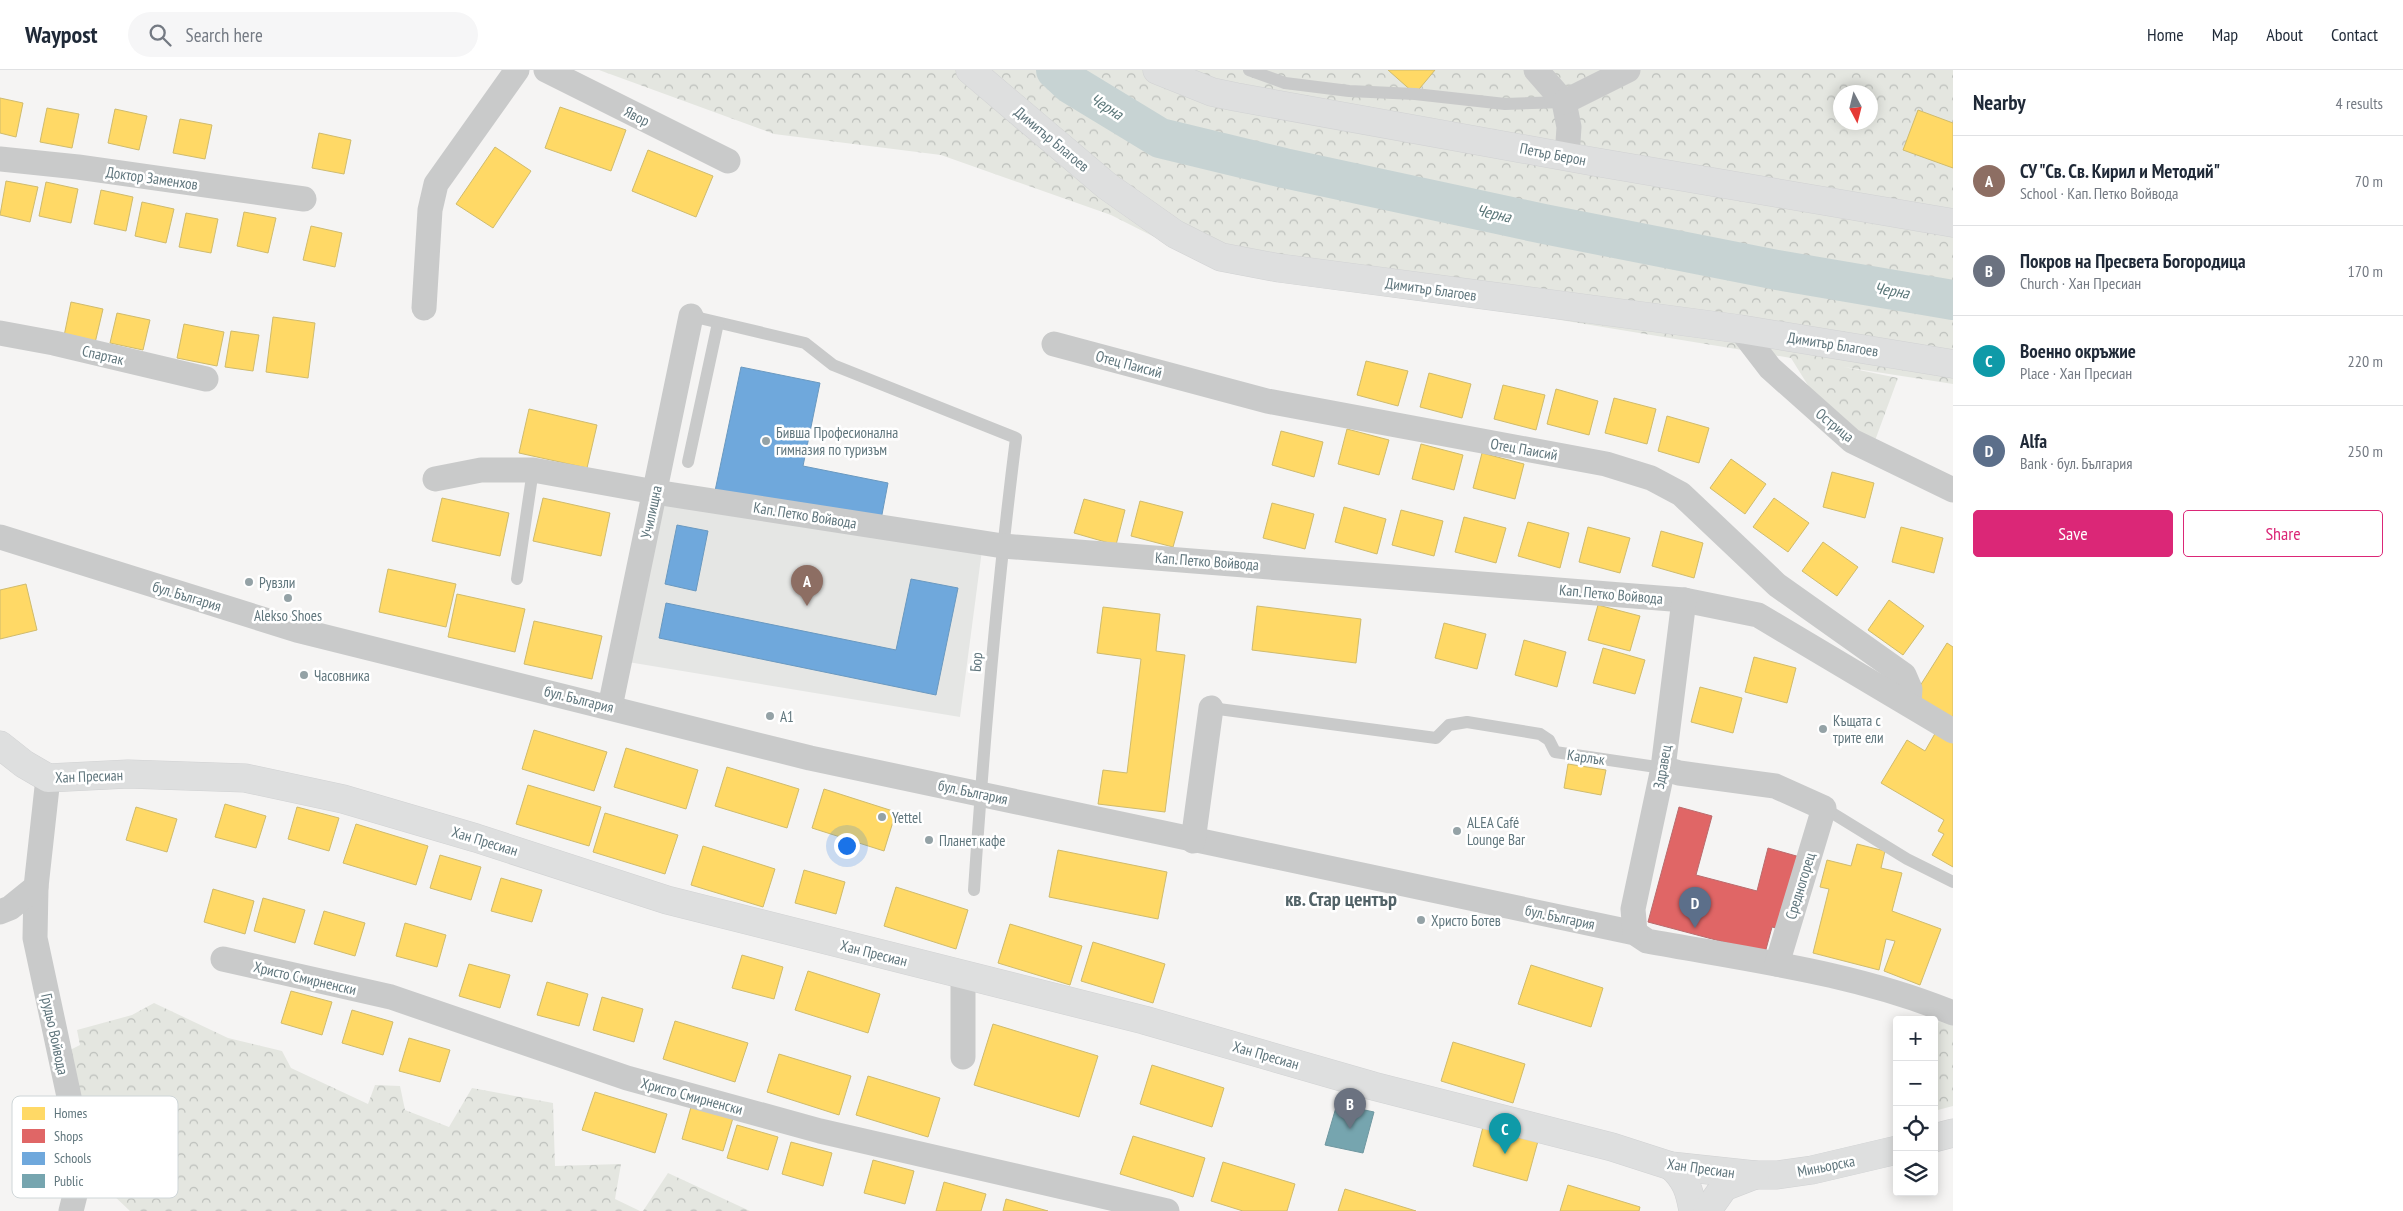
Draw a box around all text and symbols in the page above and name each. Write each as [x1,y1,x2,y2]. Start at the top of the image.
search box [128,12,478,57]
text: Waypost [25,19,98,50]
icon: search [146,21,174,49]
text: Search here [186,23,263,47]
text: Home [2147,23,2184,46]
text: Map [2212,23,2238,46]
text: About [2266,23,2303,46]
text: Contact [2331,23,2378,46]
north arrow [1833,85,1878,130]
water label: Черна [1087,88,1128,125]
text: Nearby [1973,89,2026,116]
text: 4 results [2336,93,2383,113]
street label: Явор [621,102,653,130]
street label: Димитър Благоев [1011,102,1093,176]
street label: Петър Берон [1518,138,1588,170]
text: СУ "Св. Св. Кирил и Методий" [2020,159,2220,183]
street label: Доктор Заменхов [105,162,199,194]
text: A [1985,171,1993,191]
text: 70 m [2355,171,2383,191]
text: School · Кап. Петко Войвода [2020,183,2178,203]
water label: Черна [1475,199,1515,227]
text: Покров на Пресвета Богородица [2020,249,2246,273]
text: B [1985,261,1993,281]
text: 170 m [2348,261,2383,281]
street label: Димитър Благоев [1384,273,1478,305]
text: Church · Хан Пресиан [2020,273,2141,293]
water label: Черна [1873,277,1912,303]
street label: Димитър Благоев [1786,327,1880,361]
text: Военно окръжие [2020,339,2136,363]
street label: Спартак [80,341,126,369]
street label: Отец Паисий [1094,346,1164,382]
text: C [1985,351,1993,371]
text: 220 m [2348,351,2383,371]
text: Place · Хан Пресиан [2020,363,2132,383]
street label: Острица [1812,404,1858,446]
place label: Бивша Професионална гимназия по туризъм [776,423,898,459]
text: Alfa [2020,429,2047,453]
street label: Отец Паисий [1489,434,1559,464]
marker: Бивша Професионална гимназия по туризъм [760,435,772,447]
text: D [1985,441,1993,461]
text: 250 m [2348,441,2383,461]
text: Bank · бул. България [2020,453,2133,473]
street label: Училищна [636,484,666,540]
street label: Кап. Петко Войвода [752,497,858,533]
button: Save [1973,510,2173,557]
button: Share [2183,510,2383,557]
street label: Кап. Петко Войвода [1154,548,1260,574]
pin: A [791,565,823,606]
place label: Рувзли [259,573,295,592]
marker: Рувзли [243,576,255,588]
street label: бул. България [150,577,224,615]
street label: Кап. Петко Войвода [1558,580,1664,608]
marker: Alekso Shoes [282,592,294,604]
place label: Alekso Shoes [254,606,322,625]
street label: Бор [966,651,986,673]
place label: Часовника [314,666,370,685]
marker: Часовника [298,669,310,681]
street label: бул. България [542,681,616,717]
place label: A1 [780,707,794,726]
marker: A1 [764,710,776,722]
place label: Къщата с трите ели [1833,711,1884,747]
marker: Къщата с трите ели [1817,723,1829,735]
street label: Здравец [1649,743,1675,791]
street label: Карлък [1566,745,1606,769]
street label: Хан Пресиан [55,765,123,787]
street label: бул. България [936,775,1010,809]
place label: Yettel [892,808,922,827]
marker: Yettel [876,811,888,823]
place label: ALEA Café Lounge Bar [1467,813,1526,849]
street label: Хан Пресиан [450,822,520,860]
marker: ALEA Café Lounge Bar [1451,825,1463,837]
place label: Планет кафе [939,831,1006,850]
your location [834,833,860,859]
marker: Планет кафе [923,834,935,846]
street label: Средногорец [1781,850,1819,922]
district label: кв. Стар център [1285,886,1397,912]
pin: D [1679,887,1711,928]
street label: бул. България [1523,900,1597,934]
place label: Христо Ботев [1431,911,1501,930]
marker: Христо Ботев [1415,914,1427,926]
street label: Хан Пресиан [839,936,909,970]
street label: Христо Смирненски [252,957,358,999]
street label: Грудьо Войвода [37,992,73,1076]
map controls [1893,1016,1938,1196]
button: + [1893,1016,1938,1061]
street label: Хан Пресиан [1231,1036,1301,1074]
button: − [1893,1061,1938,1106]
street label: Христо Смирненски [639,1073,745,1119]
pin: B [1334,1088,1366,1129]
legend [12,1096,178,1198]
text: Homes [54,1104,87,1122]
button: locate [1893,1106,1938,1151]
pin: C [1489,1113,1521,1154]
text: Shops [54,1127,83,1145]
text: Schools [54,1149,91,1167]
street label: Миньорска [1796,1151,1856,1181]
button: layers [1893,1151,1938,1196]
street label: Хан Пресиан [1666,1154,1736,1182]
text: Public [54,1172,83,1190]

